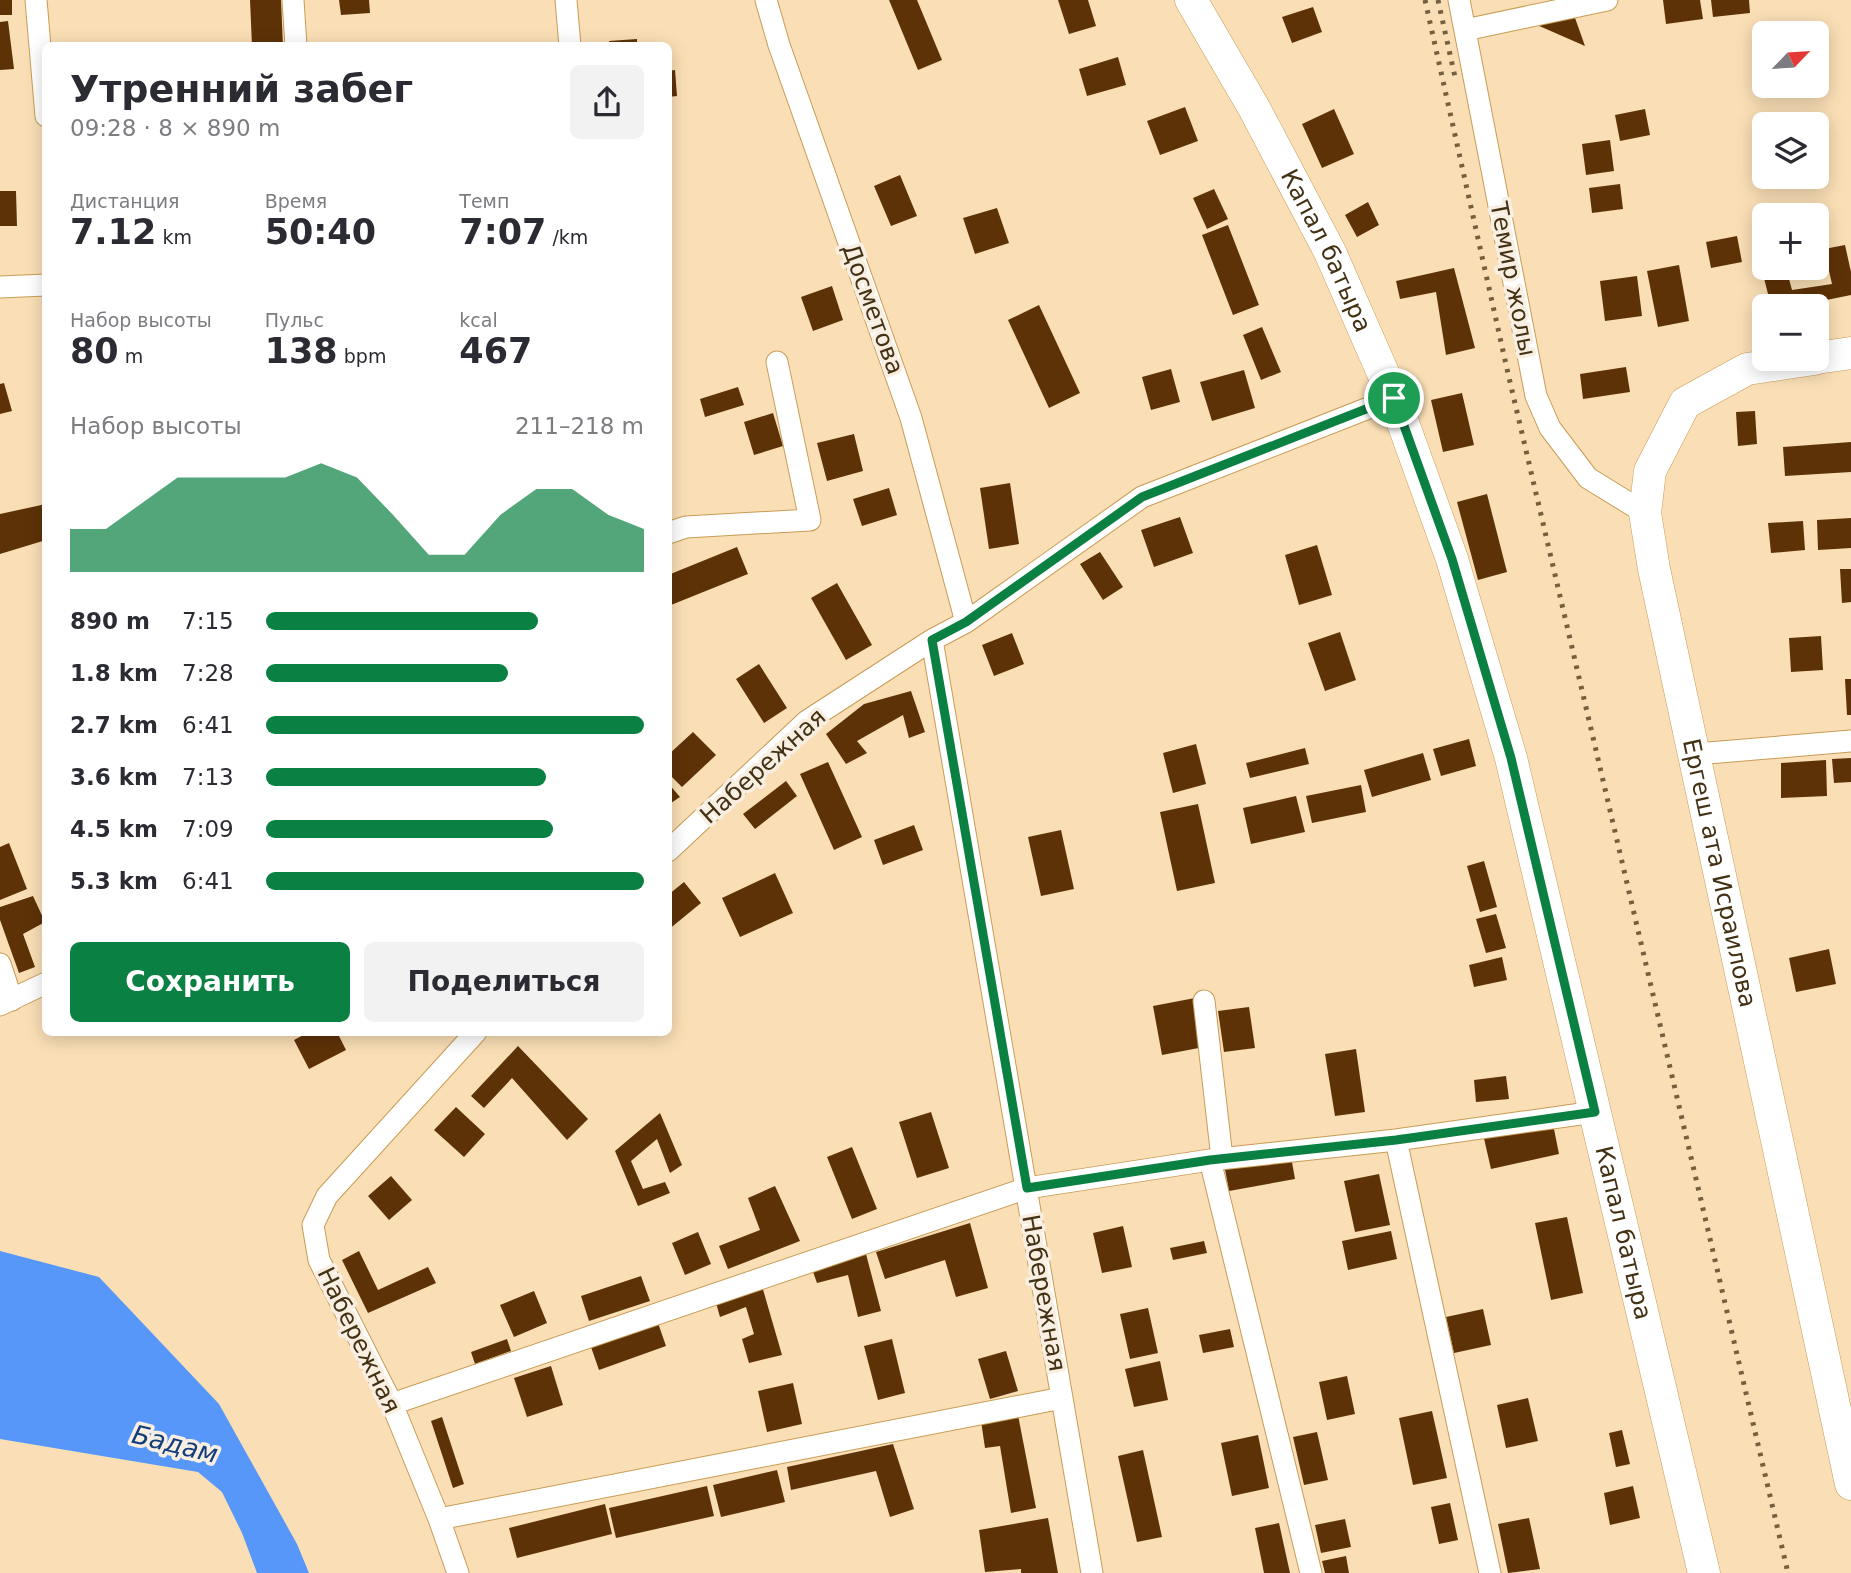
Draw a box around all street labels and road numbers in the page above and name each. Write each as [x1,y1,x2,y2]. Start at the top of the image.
street label: Капал батыра [1275,164,1377,336]
street label: Темир жолы [1484,198,1542,359]
street label: Досметова [836,240,910,378]
street label: Набережная [695,702,831,830]
street label: Ергеш ата Исраилова [1677,736,1762,1010]
street label: Капал батыра [1589,1143,1658,1323]
street label: Набережная [1016,1212,1072,1374]
street label: Набережная [312,1263,406,1417]

